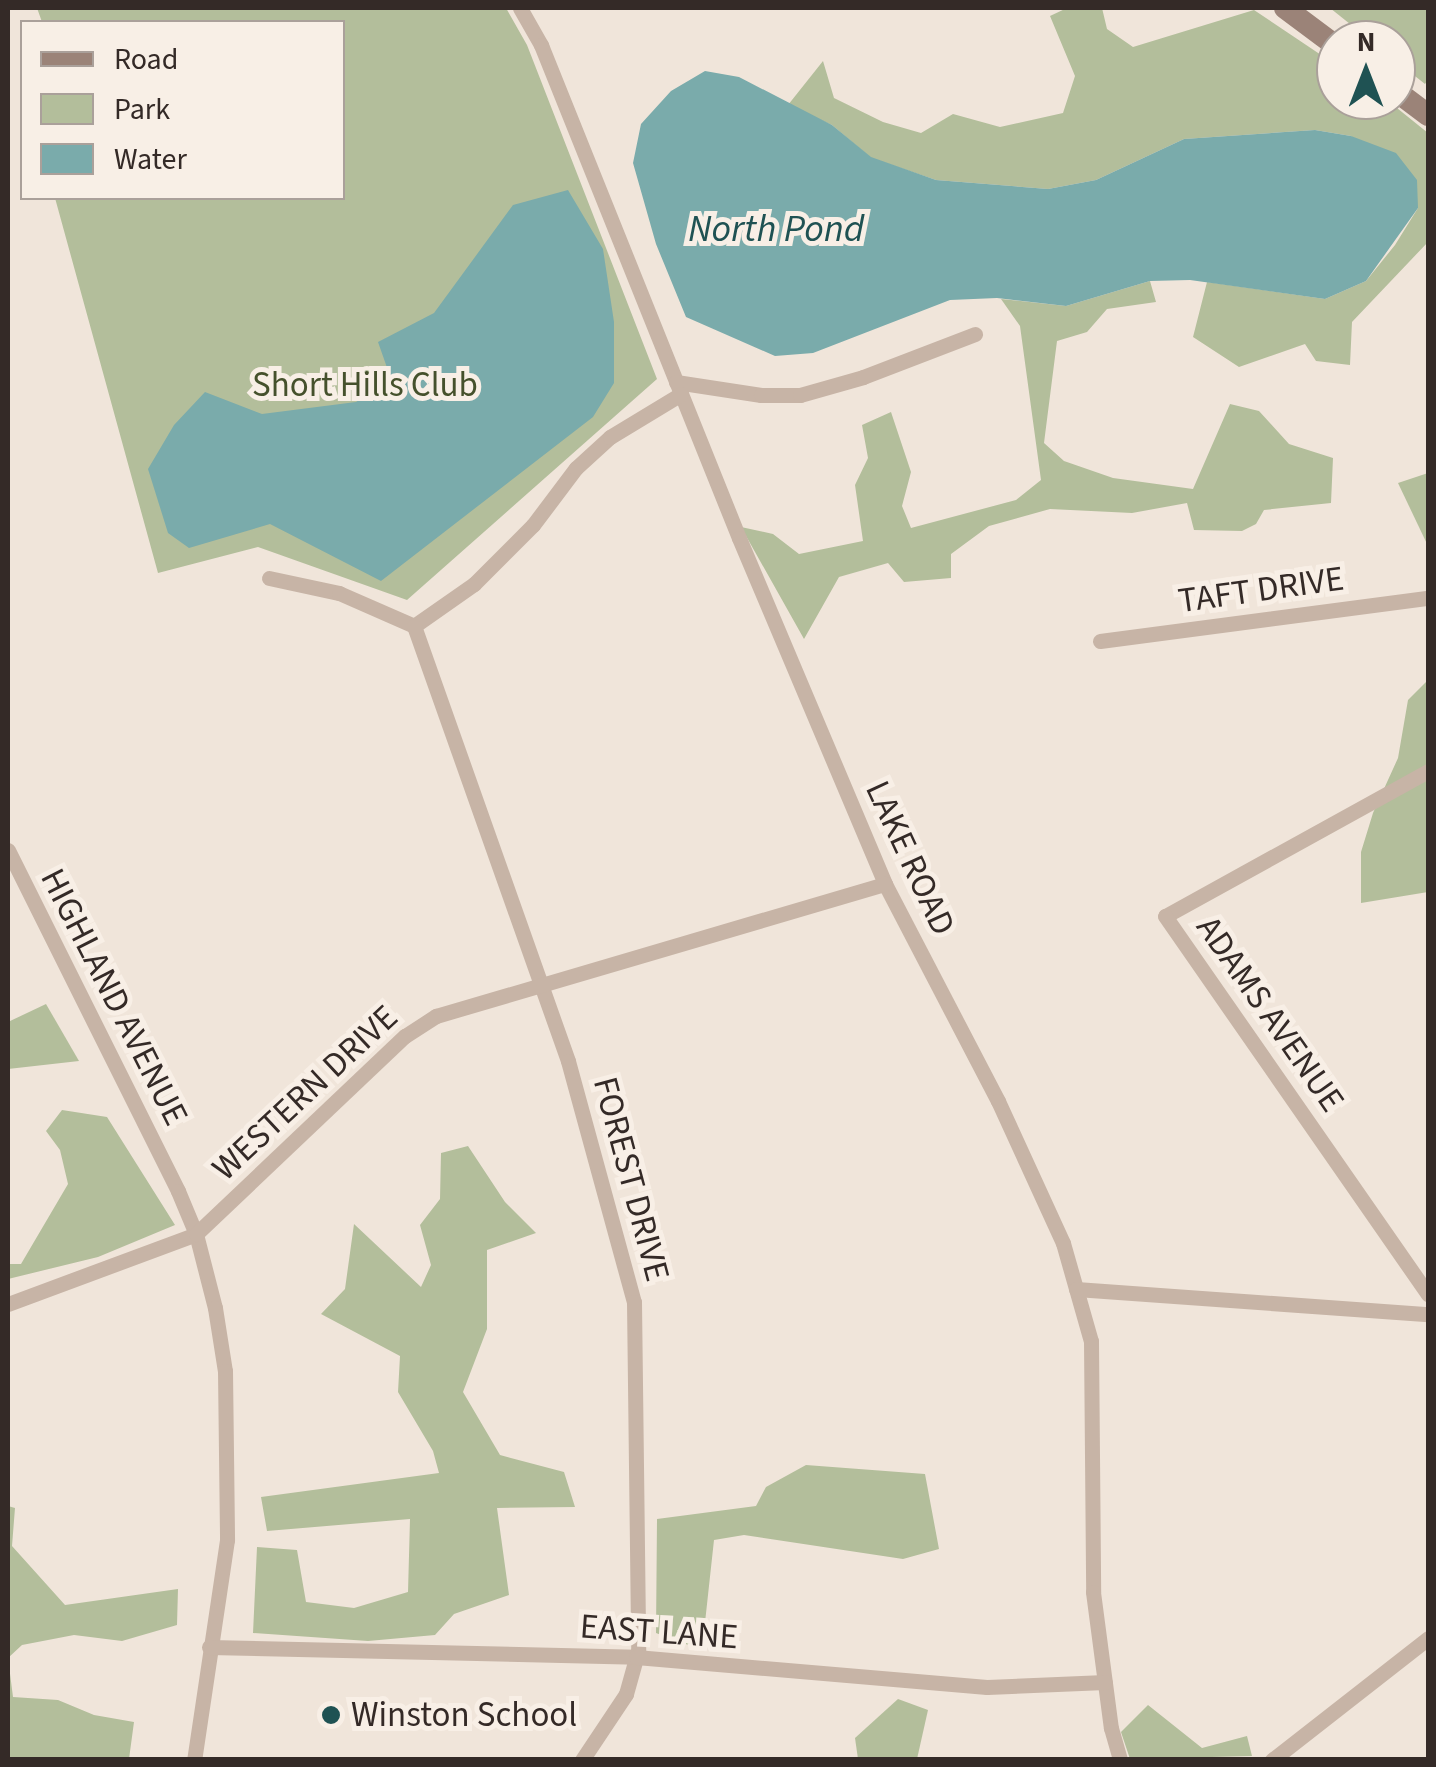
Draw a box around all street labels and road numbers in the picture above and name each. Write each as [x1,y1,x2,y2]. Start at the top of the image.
street label: TAFT DRIVE [1176,558,1346,622]
street label: LAKE ROAD [856,774,964,942]
street label: HIGHLAND AVENUE [31,862,197,1132]
street label: ADAMS AVENUE [1187,908,1353,1120]
street label: WESTERN DRIVE [204,997,406,1189]
street label: FOREST DRIVE [584,1072,678,1286]
street label: EAST LANE [579,1606,739,1658]

